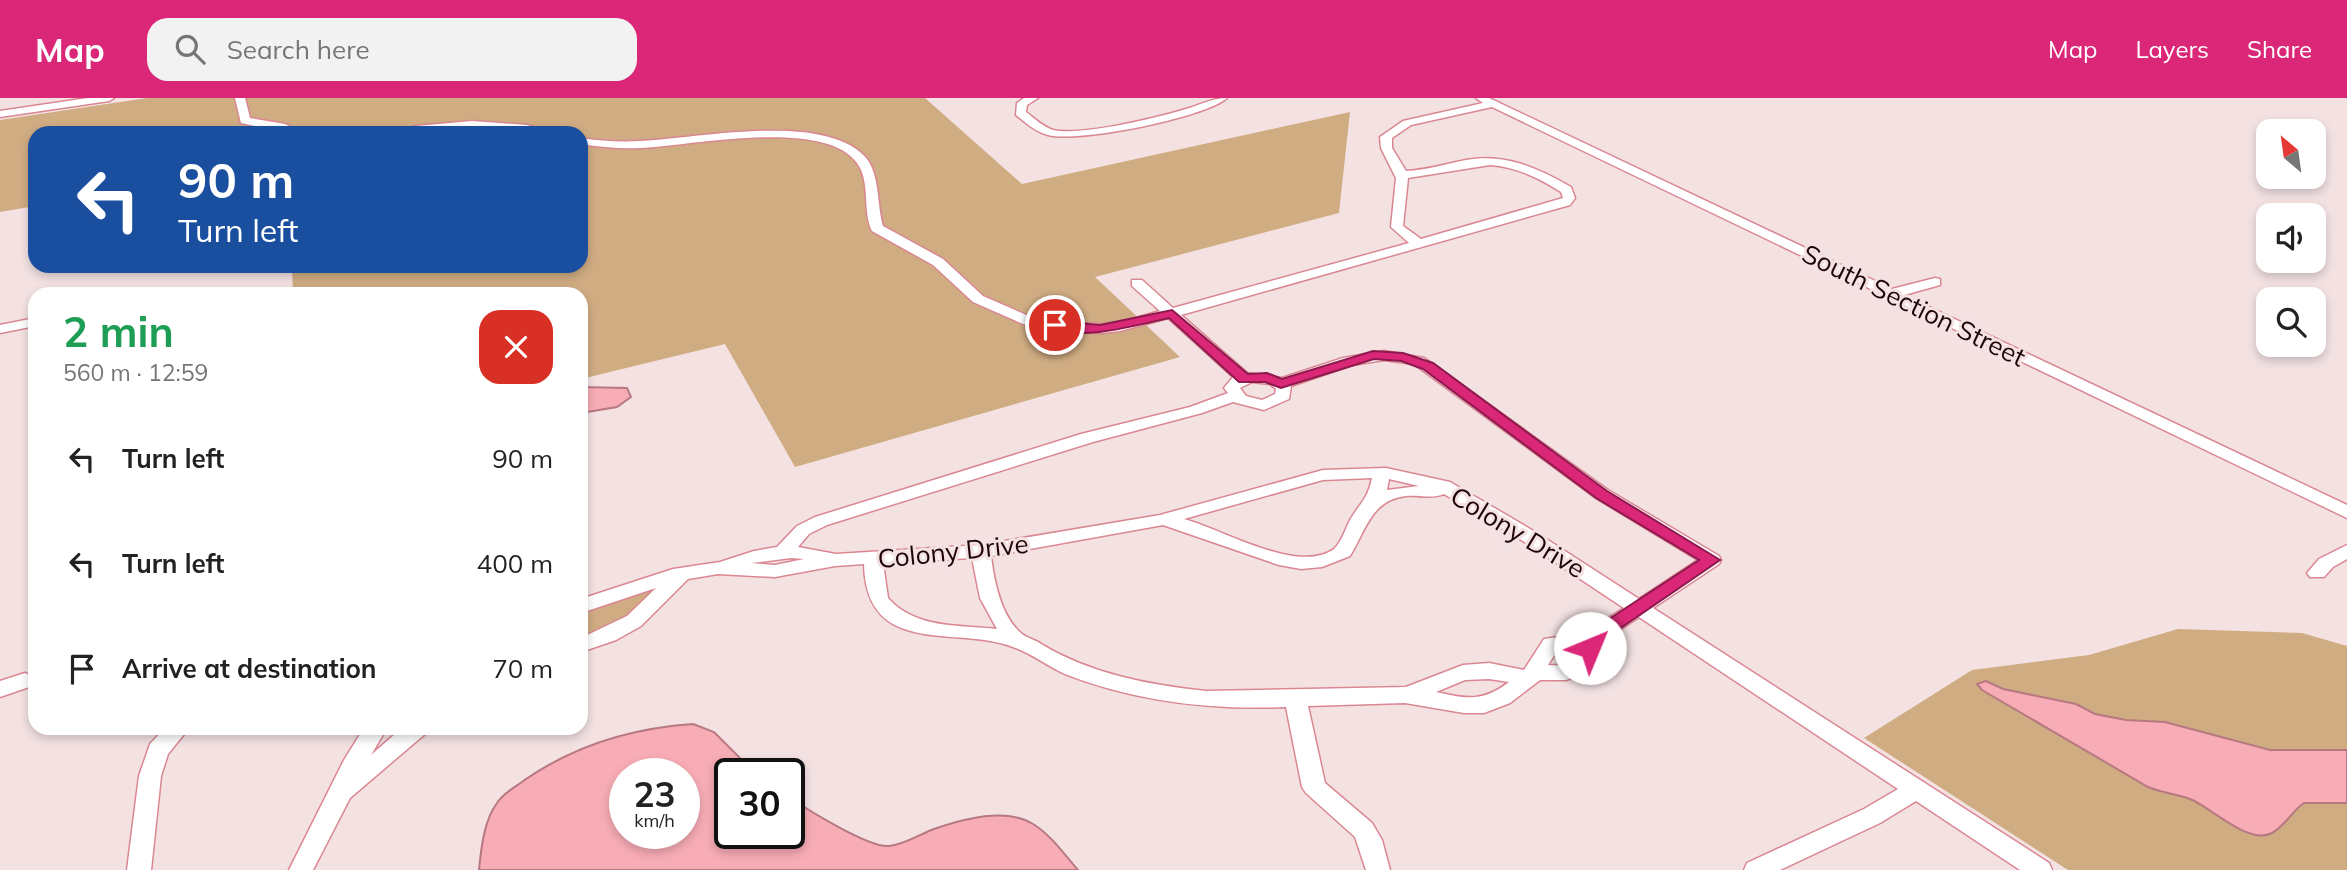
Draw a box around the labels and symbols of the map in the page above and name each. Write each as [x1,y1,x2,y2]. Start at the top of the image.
north arrow [2256,119,2326,189]
street label: South Section Street [1797,237,2031,373]
pin [1025,295,1085,355]
street label: Colony Drive [1445,479,1591,585]
street label: Colony Drive [876,527,1030,575]
position arrow [1553,611,1627,685]
speed limit sign: 30 [714,758,805,849]

